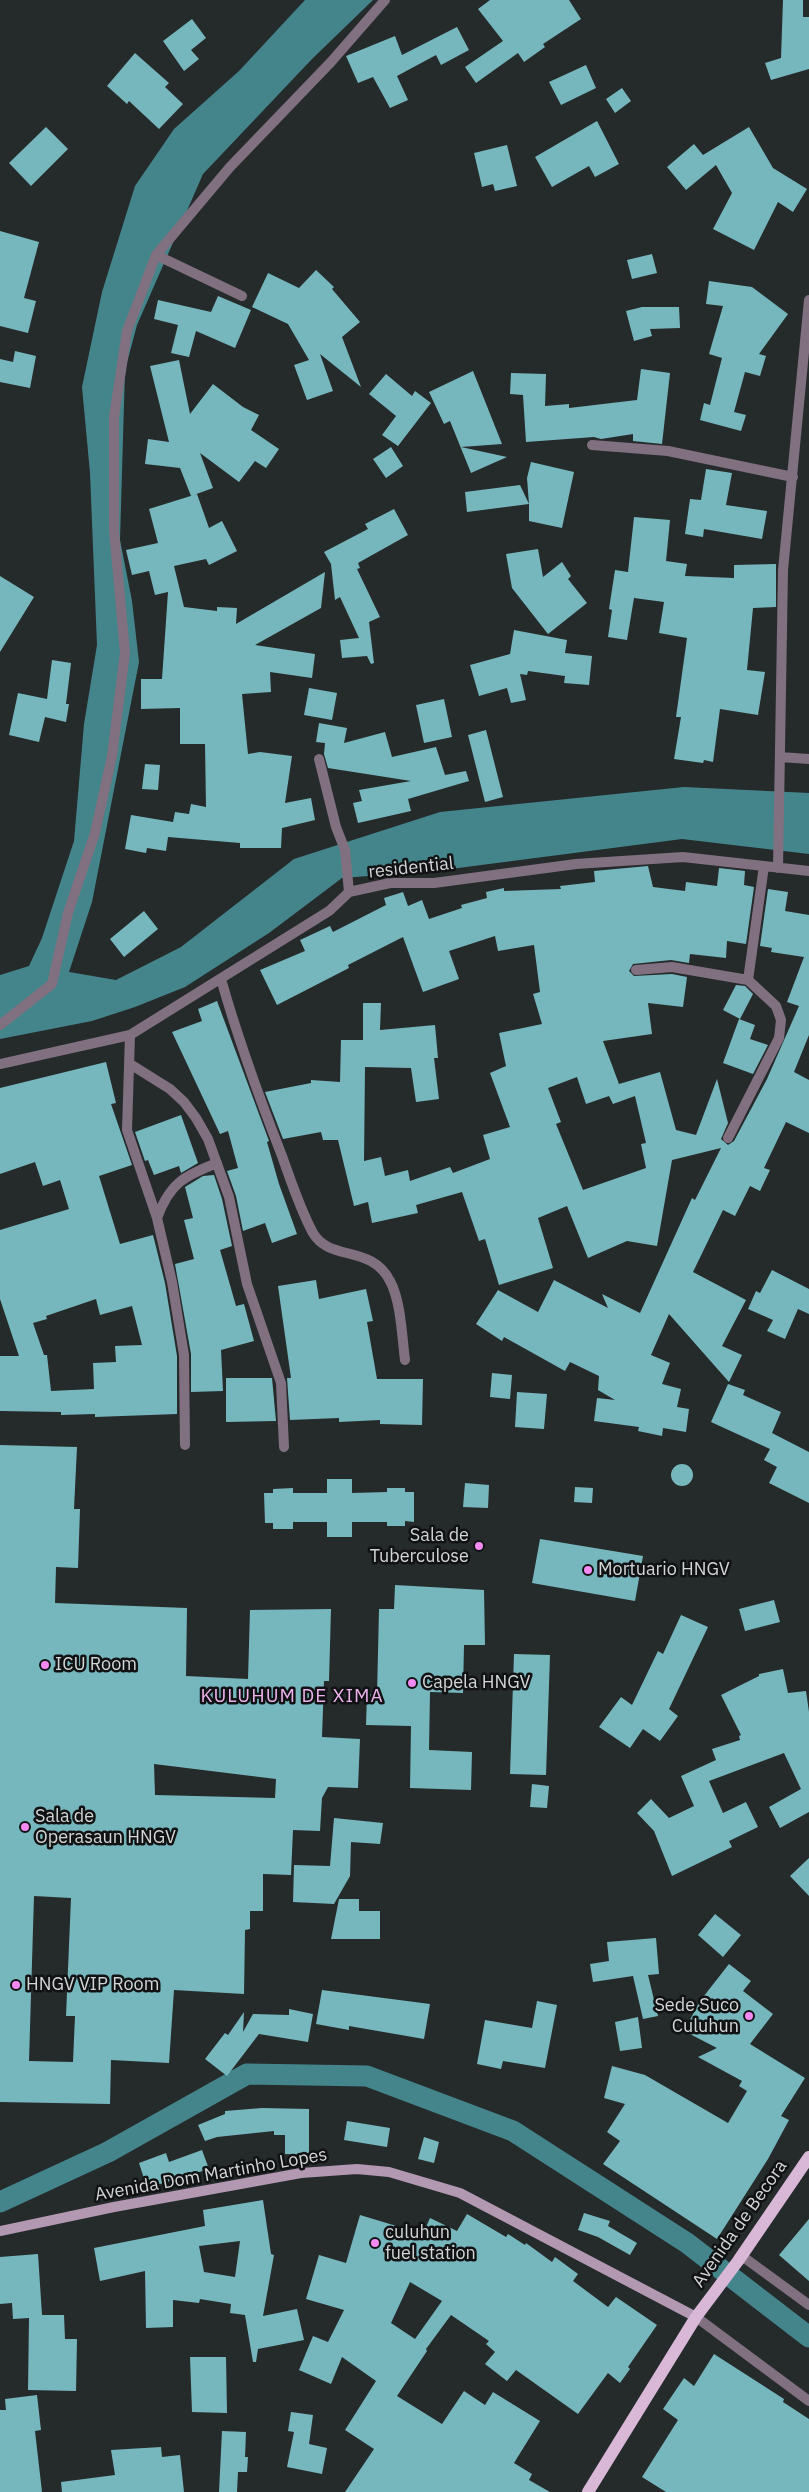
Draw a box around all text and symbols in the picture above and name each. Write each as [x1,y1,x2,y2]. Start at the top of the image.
street label: residential [367,853,455,883]
place label: Sala de Tuberculose [370,1525,469,1568]
marker: Sala de Tuberculose [473,1540,485,1552]
place label: Mortuario HNGV [598,1559,730,1581]
marker: Mortuario HNGV [582,1564,594,1576]
place label: ICU Room [55,1654,137,1676]
marker: ICU Room [39,1659,51,1671]
place label: Capela HNGV [422,1672,531,1694]
marker: Capela HNGV [406,1677,418,1689]
district label: KULUHUM DE XIMA [199,1686,385,1708]
place label: Sala de Operasaun HNGV [35,1806,176,1848]
marker: Sala de Operasaun HNGV [19,1821,31,1833]
place label: HNGV VIP Room [26,1974,159,1996]
marker: HNGV VIP Room [10,1979,22,1991]
place label: Sede Suco Culuhun [654,1995,739,2038]
marker: Sede Suco Culuhun [743,2010,755,2022]
street label: Avenida Dom Martinho Lopes [93,2144,329,2206]
street label: Avenida de Becora [688,2156,792,2292]
place label: culuhun fuel station [385,2222,476,2264]
marker: culuhun fuel station [369,2237,381,2249]

